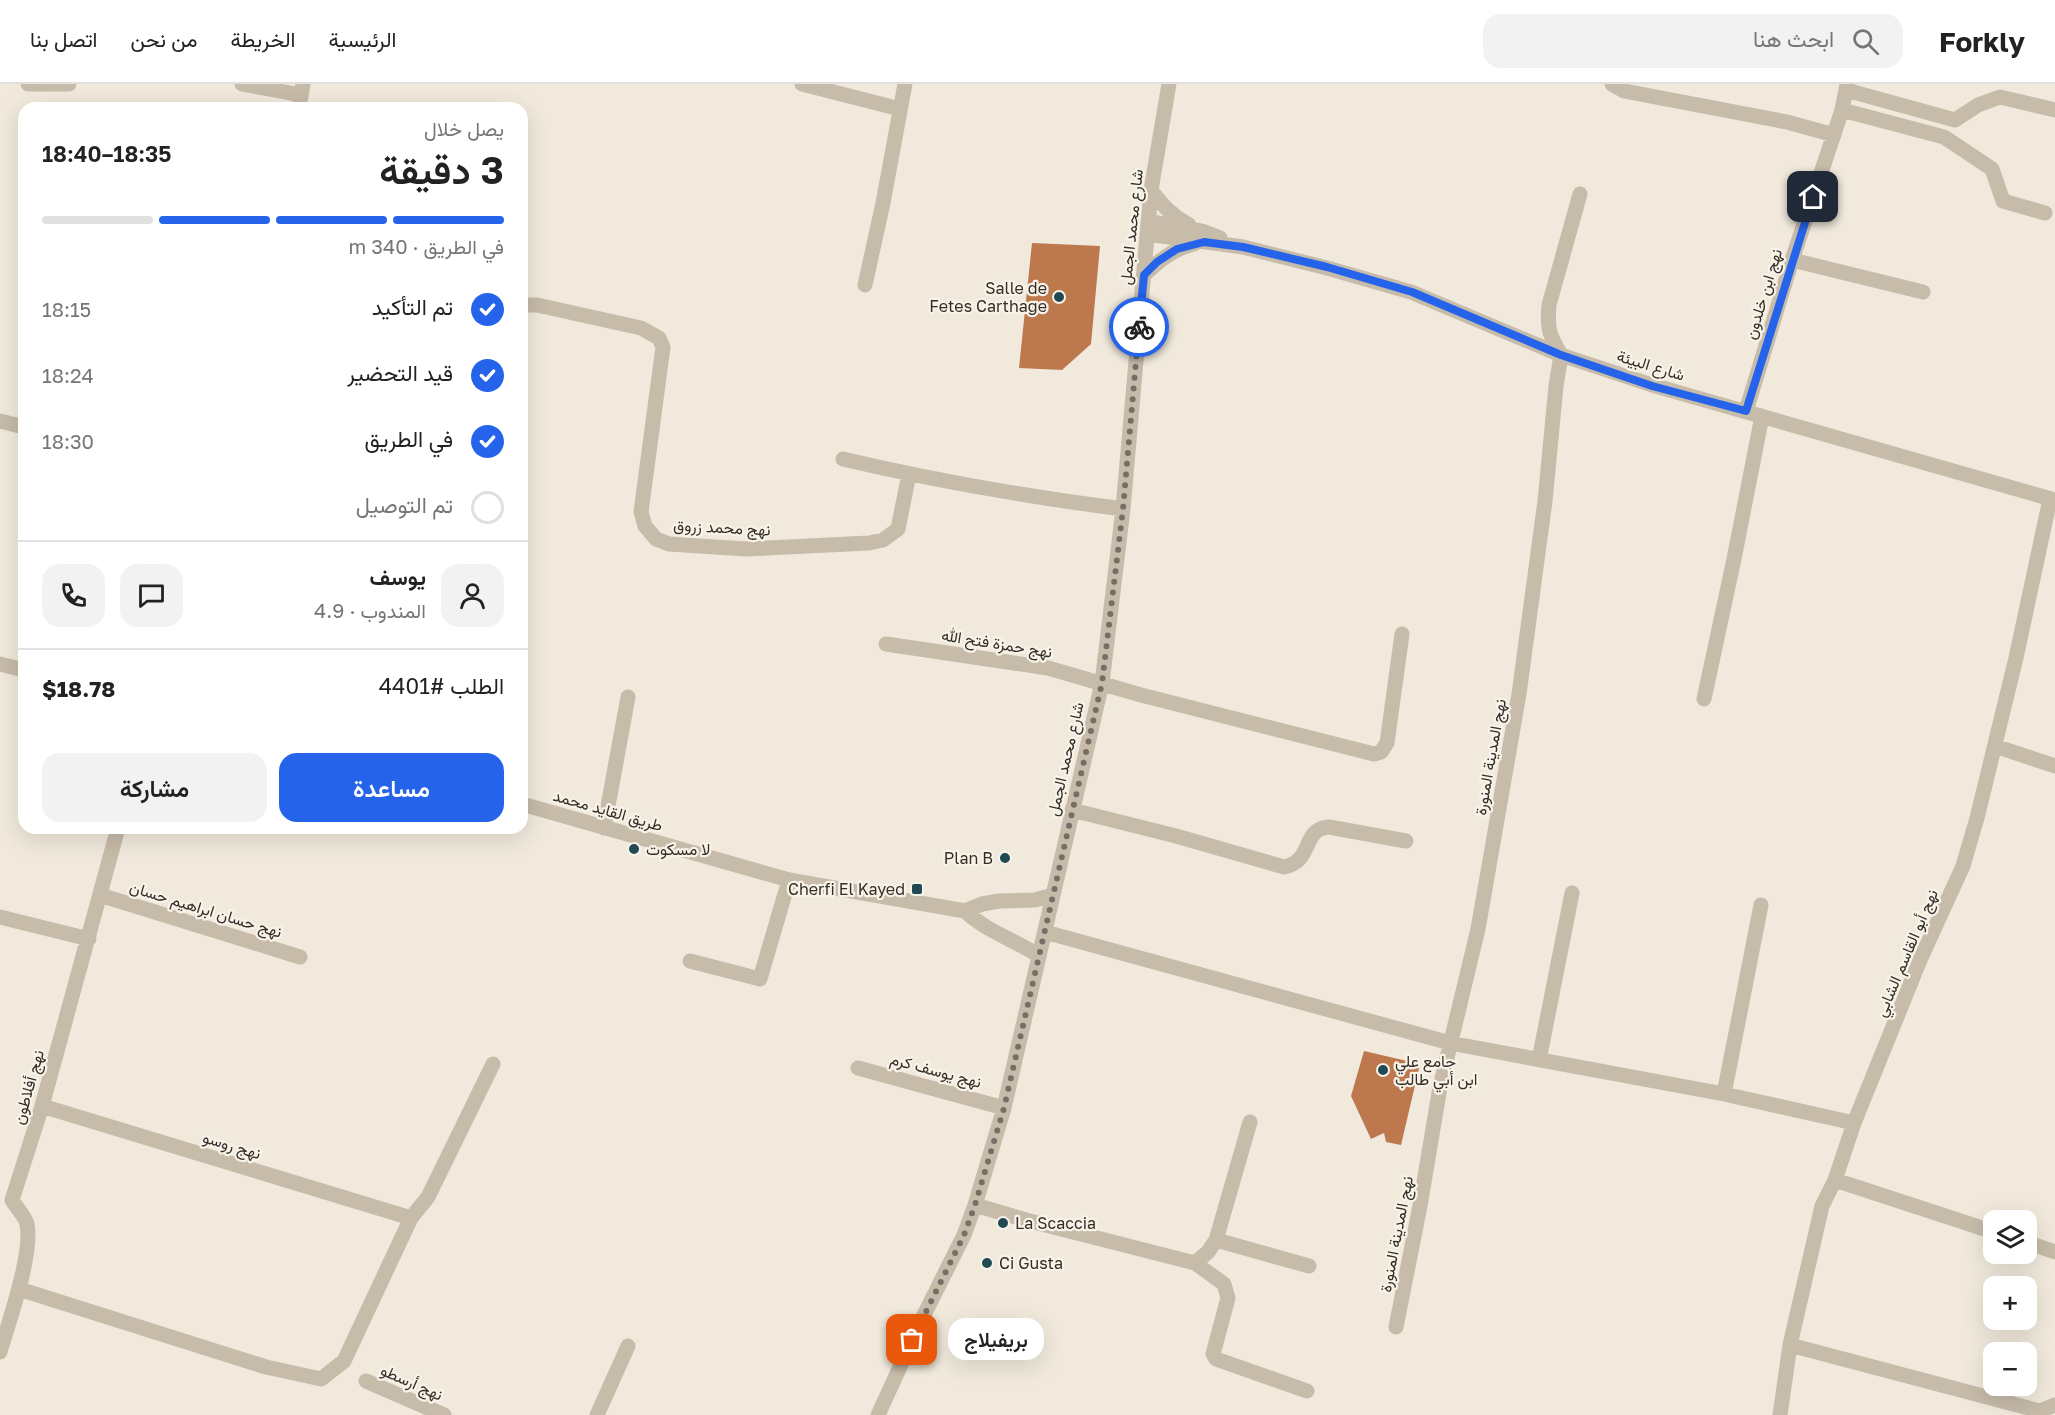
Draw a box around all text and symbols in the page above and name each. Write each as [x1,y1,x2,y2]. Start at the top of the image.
search box [1483,14,1903,68]
text: ابحث هنا [1753,25,1834,52]
icon: search [1849,25,1882,58]
text: Forkly [1939,25,2025,58]
text: اتصل بنا [30,26,97,52]
text: من نحن [130,26,198,52]
text: الخريطة [231,26,295,52]
text: الرئيسية [328,26,396,52]
text: يصل خلال [424,116,504,140]
text: 18:35–18:40 [42,140,172,167]
text: 3 دقيقة [379,146,504,193]
street label: شارع محمد الجمل [1115,168,1149,286]
pin [1787,171,1838,222]
icon: home [1796,180,1829,213]
text: في الطريق · 340 m [349,234,504,258]
street label: نهج ابن خلدون [1740,246,1788,342]
place label: Salle de Fetes Carthage [929,278,1047,316]
marker: Salle de Fetes Carthage [1052,290,1066,304]
text: تم التأكيد [372,293,453,320]
icon: check [471,293,504,326]
text: 18:15 [42,297,91,321]
courier [1109,297,1169,357]
icon: bike [1123,311,1156,344]
street label: شارع البيئة [1614,345,1687,387]
text: قيد التحضير [347,359,453,386]
icon: check [471,359,504,392]
text: 18:24 [42,363,94,387]
text: في الطريق [365,425,453,452]
icon: check [471,425,504,458]
text: 18:30 [42,429,94,453]
text: تم التوصيل [356,491,453,518]
street label: نهج محمد زروق [673,514,771,542]
text: يوسف [370,563,426,590]
button: phone [42,564,105,627]
button: chat [120,564,183,627]
button: person [441,564,504,627]
text: المندوب · 4.9 [314,598,426,622]
street label: نهج حمزة فتح الله [940,624,1054,664]
text: الطلب #4401 [379,672,504,699]
text: $18.78 [42,675,115,702]
street label: نهج المدينة المنورة [1470,697,1512,817]
street label: شارع محمد الجمل [1042,700,1090,818]
button: مشاركة [42,753,267,822]
button: مساعدة [279,753,504,822]
street label: طريق القايد محمد [551,785,665,836]
place label: لا مسكوت [646,839,710,860]
marker: لا مسكوت [627,842,641,856]
place label: Plan B [944,848,993,868]
marker: Plan B [998,851,1012,865]
street label: نهج حسان ابراهيم حسان [127,876,285,944]
place label: Cherfi El Kayed [788,879,905,899]
marker: Cherfi El Kayed [910,882,924,896]
street label: نهج أبو القاسم الشابي [1870,886,1946,1021]
street label: نهج أفلاطون [8,1047,50,1127]
street label: نهج يوسف كرم [888,1048,984,1094]
place label: جامع علي ابن أبي طالب [1395,1051,1477,1093]
marker: جامع علي ابن أبي طالب [1376,1063,1390,1077]
street label: نهج روسو [200,1127,263,1165]
street label: نهج المدينة المنورة [1375,1174,1419,1294]
map controls [1983,1210,2037,1396]
button: layers [1983,1210,2037,1264]
place label: La Scaccia [1015,1213,1096,1233]
marker: La Scaccia [996,1216,1010,1230]
place label: Ci Gusta [999,1253,1063,1273]
marker: Ci Gusta [980,1256,994,1270]
button: + [1983,1276,2037,1330]
pin [886,1314,937,1365]
callout: بريفيلاج [948,1319,1044,1361]
icon: bag [895,1323,928,1356]
text: بريفيلاج [964,1327,1028,1351]
button: − [1983,1342,2037,1396]
street label: نهج أرسطو [377,1359,446,1406]

